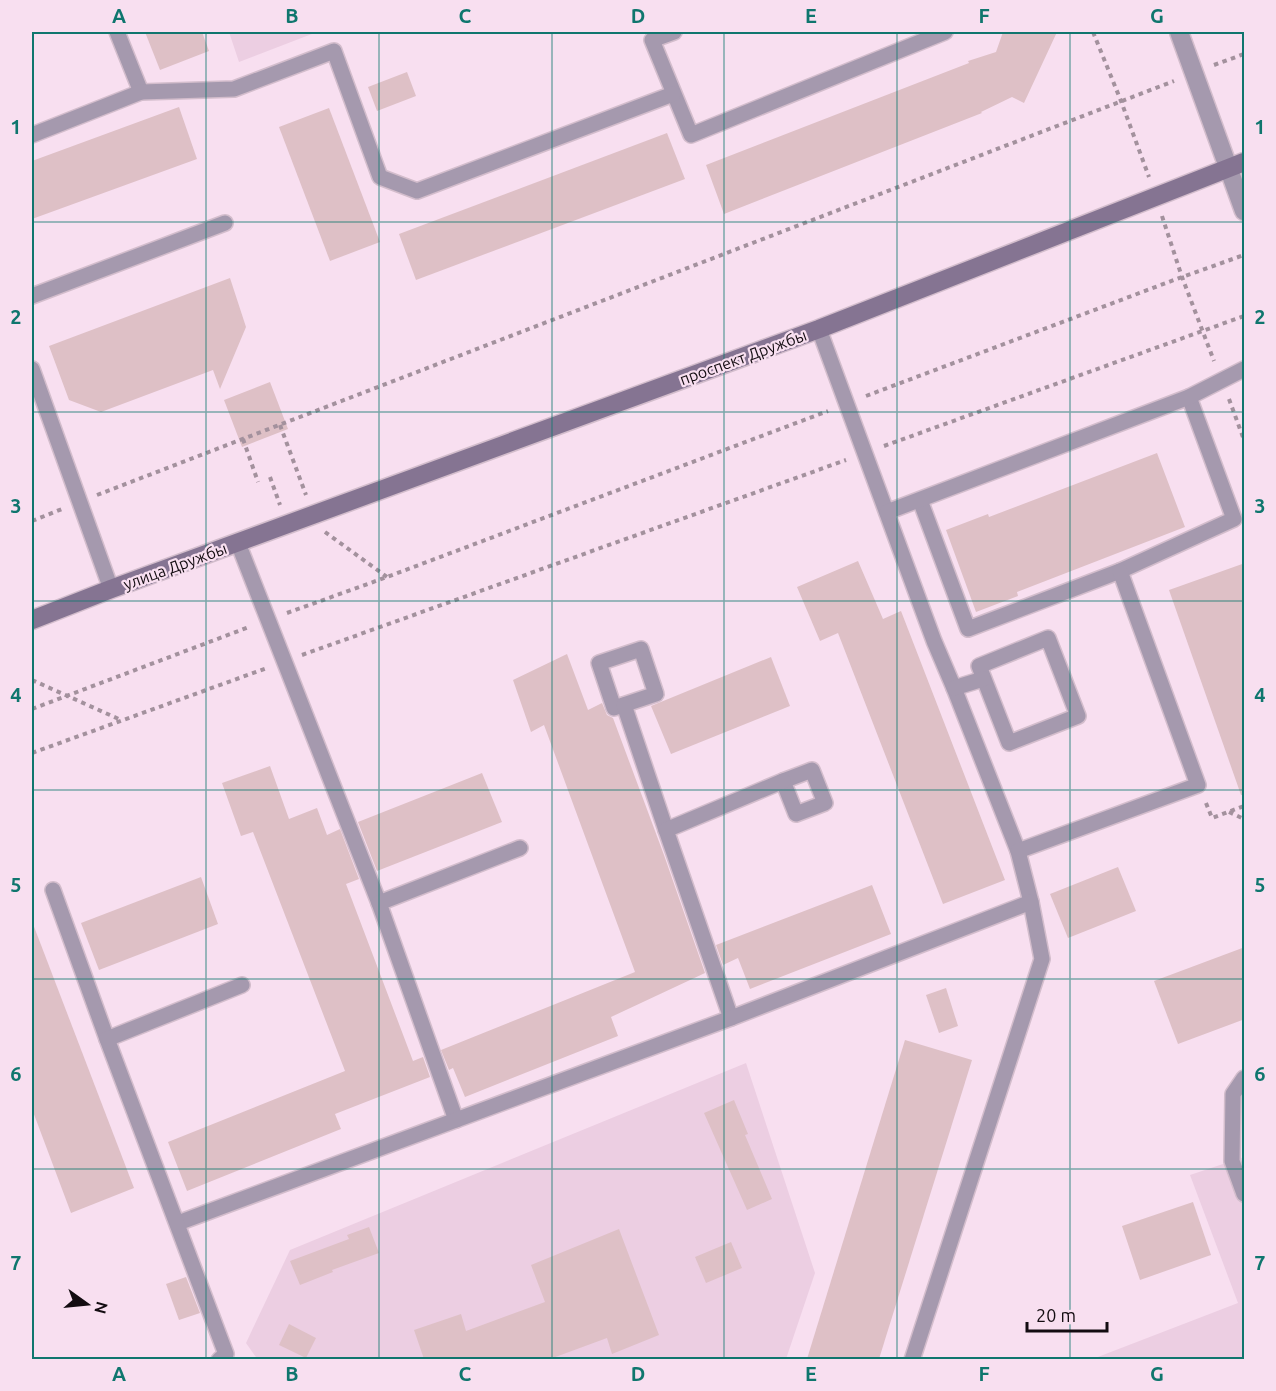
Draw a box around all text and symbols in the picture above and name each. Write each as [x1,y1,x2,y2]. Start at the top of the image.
text: A [112,4,126,27]
text: B [285,4,299,27]
text: C [459,4,472,27]
text: D [631,4,645,27]
text: E [805,4,817,27]
text: F [978,4,990,27]
text: G [1150,4,1164,27]
text: 1 [10,115,22,138]
text: 1 [1254,115,1266,138]
text: 2 [10,305,22,328]
text: 2 [1254,305,1266,328]
street label: проспект Дружбы [677,326,809,388]
text: 3 [10,494,22,517]
text: 3 [1254,494,1266,517]
street label: улица Дружбы [121,539,229,593]
text: 4 [10,683,22,706]
text: 4 [1254,683,1266,706]
text: 5 [10,873,22,896]
text: 5 [1254,873,1266,896]
text: 6 [10,1062,22,1085]
text: 6 [1254,1062,1266,1085]
text: 7 [10,1251,22,1274]
text: 7 [1254,1251,1266,1274]
north arrow [57,1274,117,1334]
scale bar [1027,1295,1106,1333]
text: N [91,1300,112,1316]
text: 20 m [1036,1305,1076,1325]
text: A [112,1362,126,1385]
text: B [285,1362,299,1385]
text: C [459,1362,472,1385]
text: D [631,1362,645,1385]
text: E [805,1362,817,1385]
text: F [978,1362,990,1385]
text: G [1150,1362,1164,1385]

